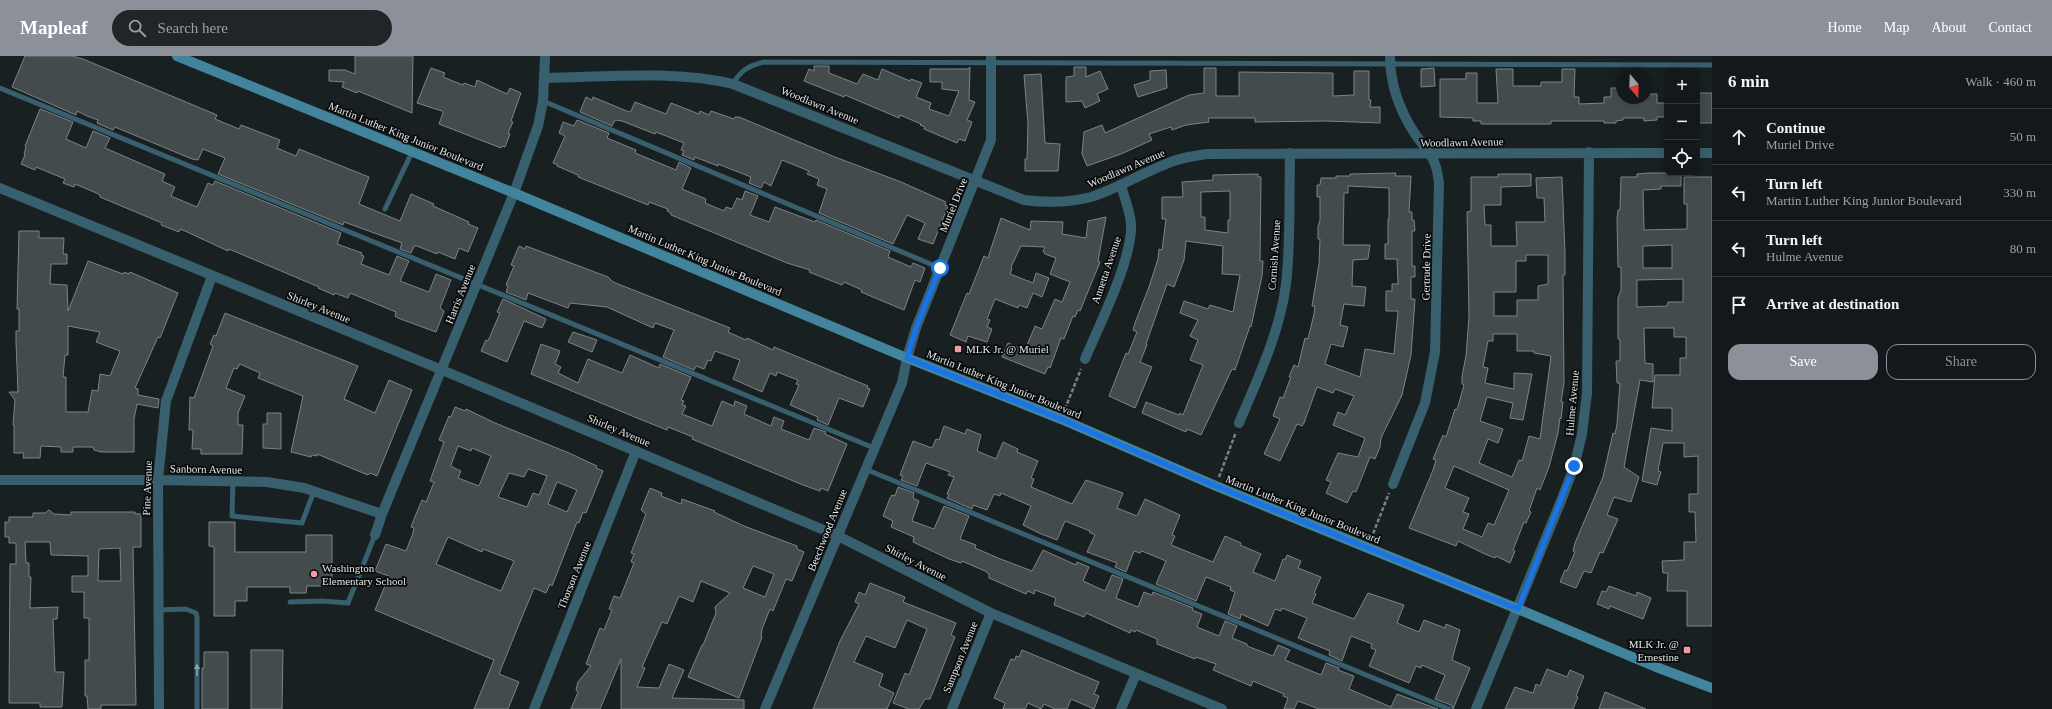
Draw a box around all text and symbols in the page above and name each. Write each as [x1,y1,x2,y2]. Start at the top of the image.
search box [112,10,392,46]
text: Mapleaf [20,17,88,38]
icon: search [126,17,148,39]
text: Search here [158,20,228,36]
text: Home [1828,20,1862,35]
text: Map [1884,20,1909,35]
text: About [1931,20,1966,35]
text: Contact [1988,20,2032,35]
north arrow [1616,68,1652,104]
map controls [1664,68,1700,176]
button: + [1664,68,1700,104]
text: 6 min [1728,72,1769,91]
text: Walk · 460 m [1965,74,2036,89]
street label: Woodlawn Avenue [779,84,861,126]
street label: Martin Luther King Junior Boulevard [327,99,485,173]
button: − [1664,104,1700,140]
text: Continue [1766,120,1825,136]
icon: ahead [1728,126,1750,148]
text: 50 m [2010,129,2036,144]
street label: Woodlawn Avenue [1420,135,1504,149]
text: Muriel Drive [1766,137,1834,152]
button: locate [1664,140,1700,176]
street label: Woodlawn Avenue [1085,146,1167,190]
street label: Muriel Drive [937,176,969,234]
text: Turn left [1766,176,1823,192]
icon: left [1728,182,1750,204]
text: 330 m [2003,185,2036,200]
text: Martin Luther King Junior Boulevard [1766,193,1962,208]
street label: Cornish Avenue [1266,219,1282,291]
street label: Martin Luther King Junior Boulevard [626,222,784,298]
text: Turn left [1766,232,1823,248]
street label: Gertrude Drive [1419,233,1433,301]
street label: Annetta Avenue [1089,235,1123,305]
icon: left [1728,238,1750,260]
text: 80 m [2010,241,2036,256]
text: Hulme Avenue [1766,249,1843,264]
route start [931,259,949,277]
street label: Harris Avenue [443,262,477,325]
street label: Shirley Avenue [286,289,353,325]
icon: arrive [1728,294,1750,316]
text: Arrive at destination [1766,296,1899,312]
place label: MLK Jr. @ Muriel [966,343,1049,355]
marker: MLK Jr. @ Muriel [953,344,963,354]
button: Save [1728,344,1878,380]
button: Share [1886,344,2036,380]
street label: Martin Luther King Junior Boulevard [925,347,1083,421]
street label: Hulme Avenue [1563,370,1581,436]
street label: Shirley Avenue [586,411,652,449]
route end [1565,457,1583,475]
street label: Pine Avenue [140,460,154,516]
street label: Sanborn Avenue [170,462,242,476]
street label: Martin Luther King Junior Boulevard [1224,472,1382,546]
street label: Beechwood Avenue [805,487,849,573]
street label: Thorson Avenue [555,539,593,611]
street label: Shirley Avenue [883,541,949,583]
place label: Washington Elementary School [322,562,406,587]
marker: Washington Elementary School [309,569,319,579]
street label: Sampson Avenue [940,619,980,694]
place label: MLK Jr. @ Ernestine [1629,638,1679,663]
marker: MLK Jr. @ Ernestine [1682,645,1692,655]
one-way arrow [194,663,200,676]

